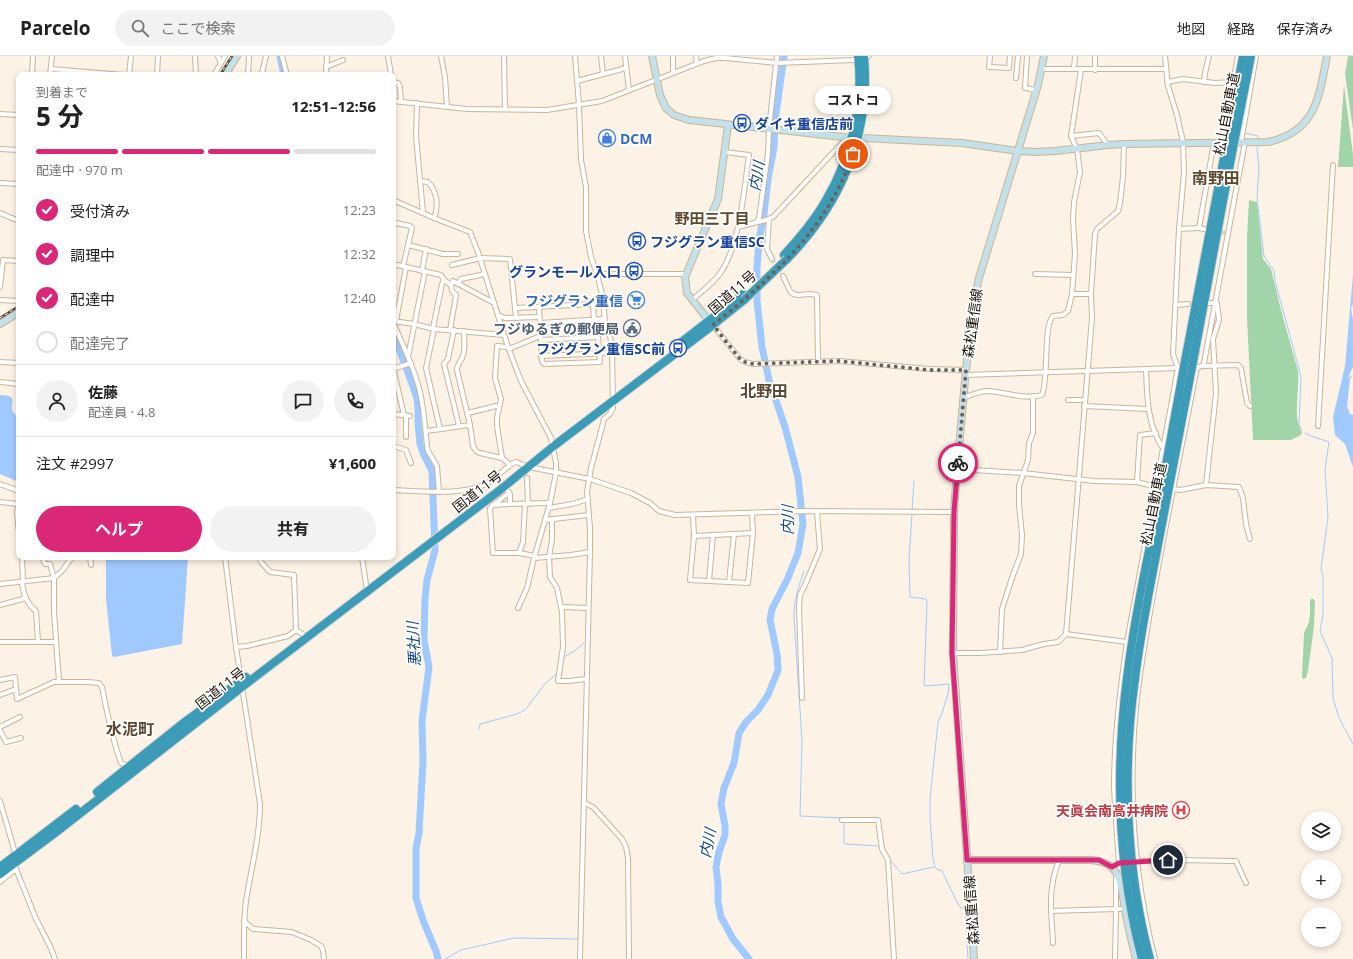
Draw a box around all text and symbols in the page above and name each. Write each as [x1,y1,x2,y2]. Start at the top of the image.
search box [115,10,395,46]
text: Parcelo [20,15,91,41]
icon: search [129,17,151,39]
text: ここで検索 [161,18,236,38]
text: 地図 [1177,19,1205,38]
text: 経路 [1227,19,1255,38]
text: 保存済み [1277,19,1333,38]
street label: 松山自動車道 [1209,71,1243,157]
text: 到着まで [36,83,88,101]
callout: コストコ [815,86,891,114]
text: コストコ [827,91,879,109]
text: 12:51–12:56 [291,96,376,116]
text: 5 分 [36,98,84,134]
bus stop icon: ダイキ重信店前 [732,113,752,133]
place label: ダイキ重信店前 [755,114,853,133]
shop icon: DCM [597,128,617,148]
place label: DCM [620,129,652,148]
pin [836,137,870,171]
icon: bag [842,143,864,165]
water label: 内川 [744,158,769,192]
text: 配達中 · 970 m [36,161,123,179]
district label: 南野田 [1192,167,1240,189]
icon: check [36,199,58,221]
text: 受付済み [70,201,130,221]
text: 12:23 [343,201,376,219]
district label: 野田三丁目 [674,208,750,228]
bus stop icon: フジグラン重信SC [627,231,647,251]
place label: フジグラン重信SC [650,232,765,251]
icon: check [36,243,58,265]
text: 調理中 [70,245,115,265]
text: 12:32 [343,245,376,263]
bus stop icon: グランモール入口 [624,261,644,281]
place label: グランモール入口 [509,262,621,281]
street label: 国道11号 [704,266,760,318]
icon: check [36,287,58,309]
street label: 森松重信線 [958,287,986,359]
text: 配達中 [70,289,115,309]
text: 12:40 [343,289,376,307]
supermarket icon: フジグラン重信 [626,290,646,310]
place label: フジグラン重信 [525,291,623,310]
public building icon: フジゆるぎの郵便局 [622,318,642,338]
place label: フジゆるぎの郵便局 [493,319,619,338]
text: 配達完了 [70,333,130,353]
bus stop icon: フジグラン重信SC前 [668,338,688,358]
place label: フジグラン重信SC前 [536,339,665,358]
button: person [36,380,78,422]
button: chat [282,380,324,422]
button: phone [334,380,376,422]
district label: 北野田 [740,380,788,402]
text: 佐藤 [88,382,118,402]
text: 配達員 · 4.8 [88,403,155,421]
courier [938,443,978,483]
icon: bike [947,452,969,474]
text: 注文 #2997 [36,453,114,473]
text: ¥1,600 [329,453,376,473]
street label: 松山自動車道 [1136,461,1170,547]
street label: 国道11号 [448,466,506,516]
water label: 内川 [777,503,797,535]
button: ヘルプ [36,506,202,552]
button: 共有 [210,506,376,552]
water label: 悪社川 [402,619,424,667]
street label: 国道11号 [191,663,249,713]
district label: 水泥町 [106,718,154,740]
hospital icon: 天眞会南高井病院 [1171,800,1191,820]
place label: 天眞会南高井病院 [1056,801,1168,820]
map controls [1301,811,1341,947]
button: layers [1301,811,1341,851]
water label: 内川 [694,824,720,860]
pin [1151,843,1185,877]
icon: home [1157,849,1179,871]
button: + [1301,859,1341,899]
street label: 森松重信線 [959,874,983,946]
button: − [1301,907,1341,947]

